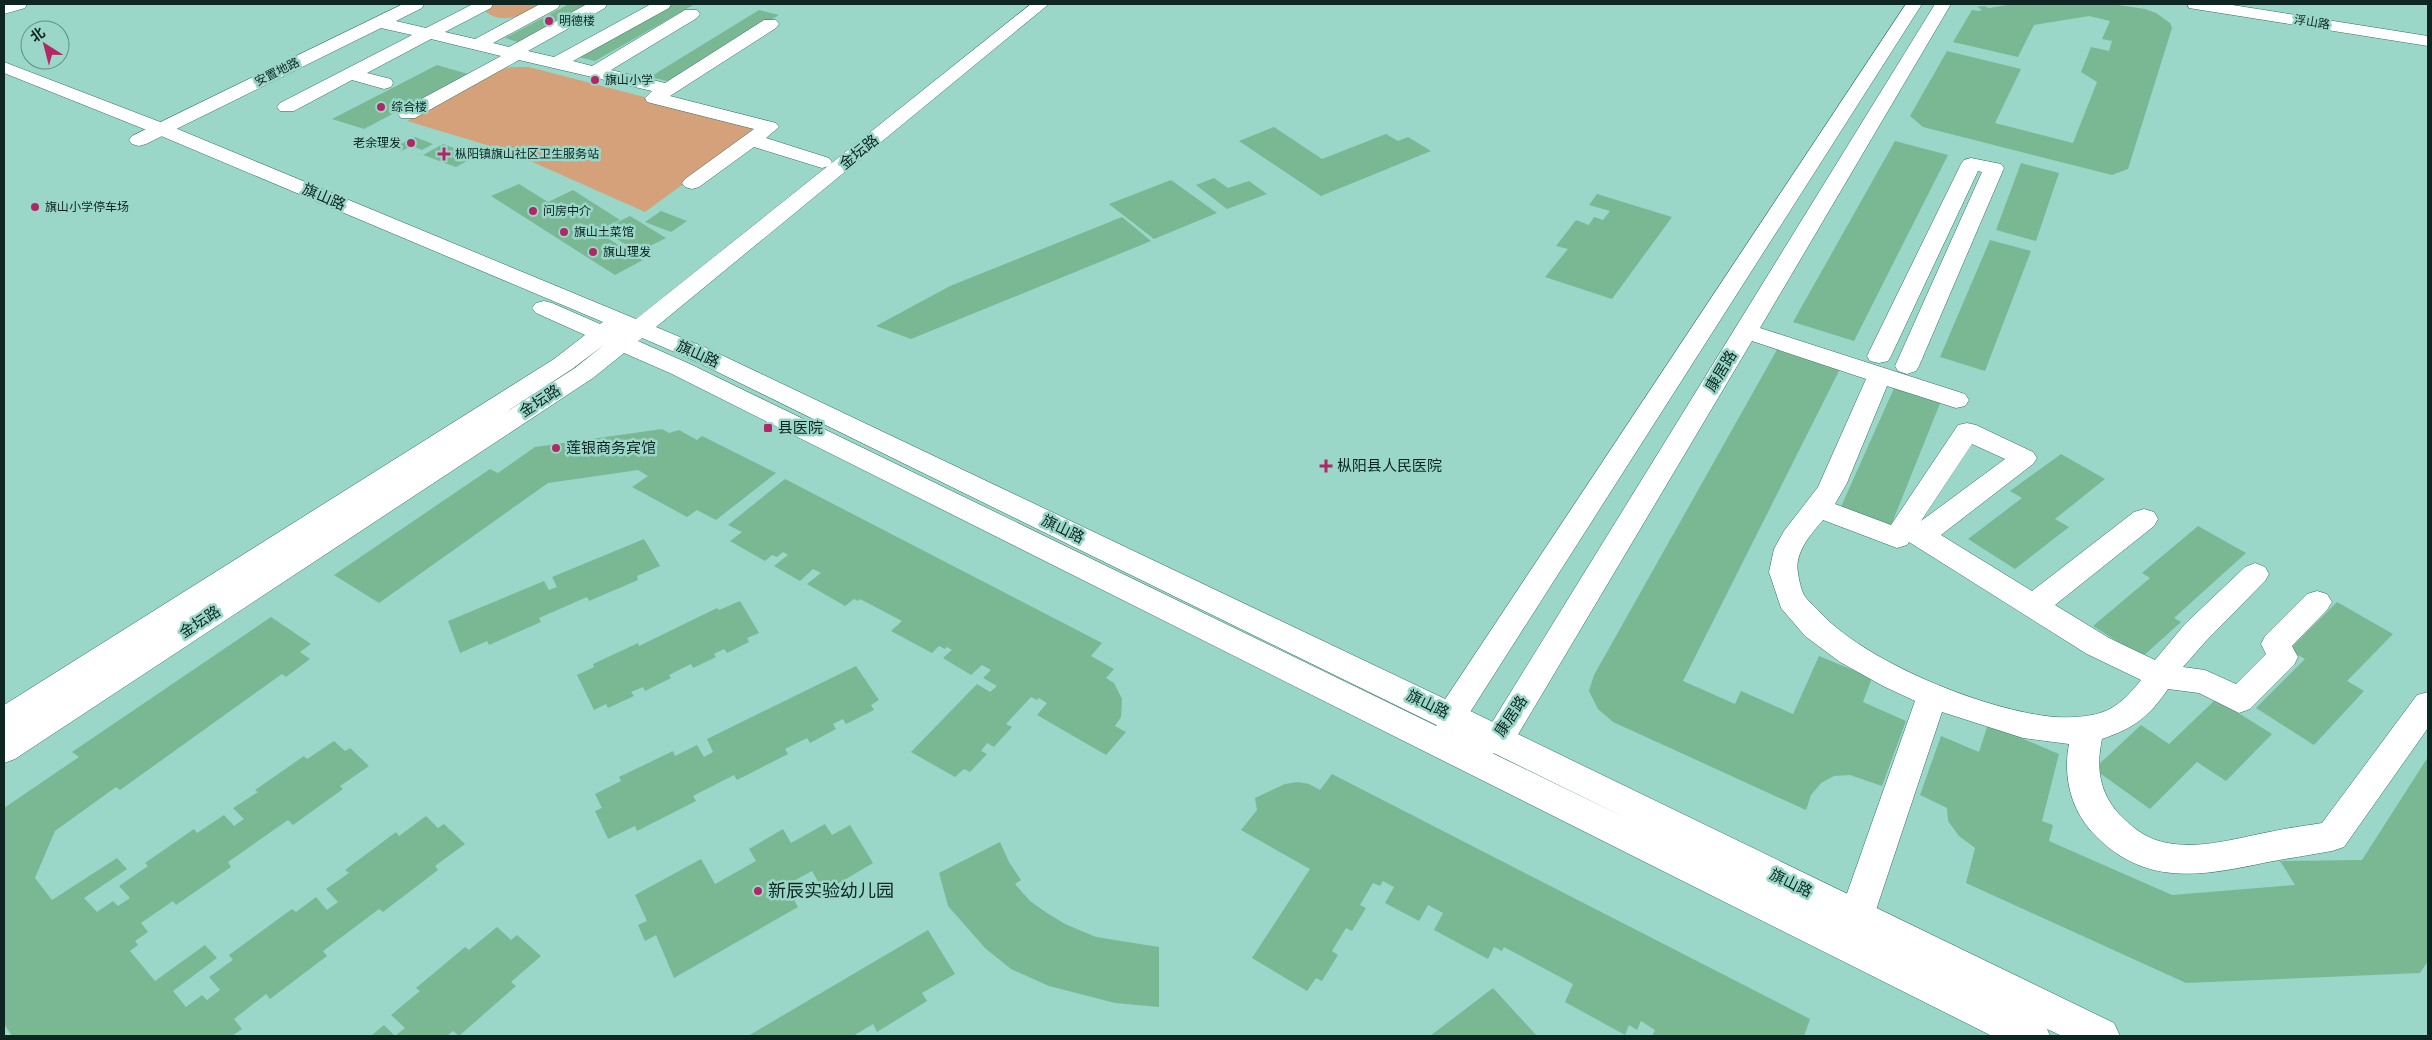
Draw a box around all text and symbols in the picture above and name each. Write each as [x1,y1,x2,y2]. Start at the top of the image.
street label: 浮山路 [2293,12,2331,32]
place label: 明德楼 [559,14,595,28]
marker: 明德楼 [543,15,555,27]
north arrow [20,20,70,70]
text: 北 [27,24,48,45]
street label: 安置地路 [252,55,302,89]
place label: 旗山小学 [605,73,653,87]
marker: 旗山小学 [589,74,601,86]
place label: 综合楼 [391,100,427,114]
marker: 综合楼 [375,101,387,113]
street label: 金坛路 [836,131,882,173]
place label: 老余理发 [353,136,401,150]
marker: 老余理发 [405,137,417,149]
marker: 枞阳镇旗山社区卫生服务站 [437,147,451,161]
place label: 枞阳镇旗山社区卫生服务站 [455,147,599,161]
street label: 旗山路 [300,180,348,214]
place label: 旗山小学停车场 [45,200,129,214]
marker: 旗山小学停车场 [29,201,41,213]
place label: 问房中介 [543,204,591,218]
marker: 问房中介 [527,205,539,217]
place label: 旗山土菜馆 [574,225,634,239]
marker: 旗山土菜馆 [558,226,570,238]
place label: 旗山理发 [603,245,651,259]
marker: 旗山理发 [587,246,599,258]
street label: 旗山路 [674,337,722,371]
street label: 康居路 [1702,347,1740,395]
street label: 金坛路 [516,381,564,421]
place label: 县医院 [778,419,823,437]
marker: 县医院 [762,422,774,434]
place label: 莲银商务宾馆 [566,439,656,457]
marker: 莲银商务宾馆 [550,442,562,454]
place label: 枞阳县人民医院 [1337,457,1442,475]
marker: 枞阳县人民医院 [1319,459,1333,473]
street label: 旗山路 [1039,511,1087,547]
street label: 金坛路 [176,602,224,642]
street label: 旗山路 [1404,686,1452,722]
street label: 康居路 [1491,692,1531,740]
street label: 旗山路 [1767,865,1815,901]
place label: 新辰实验幼儿园 [768,880,894,901]
marker: 新辰实验幼儿园 [752,885,764,897]

